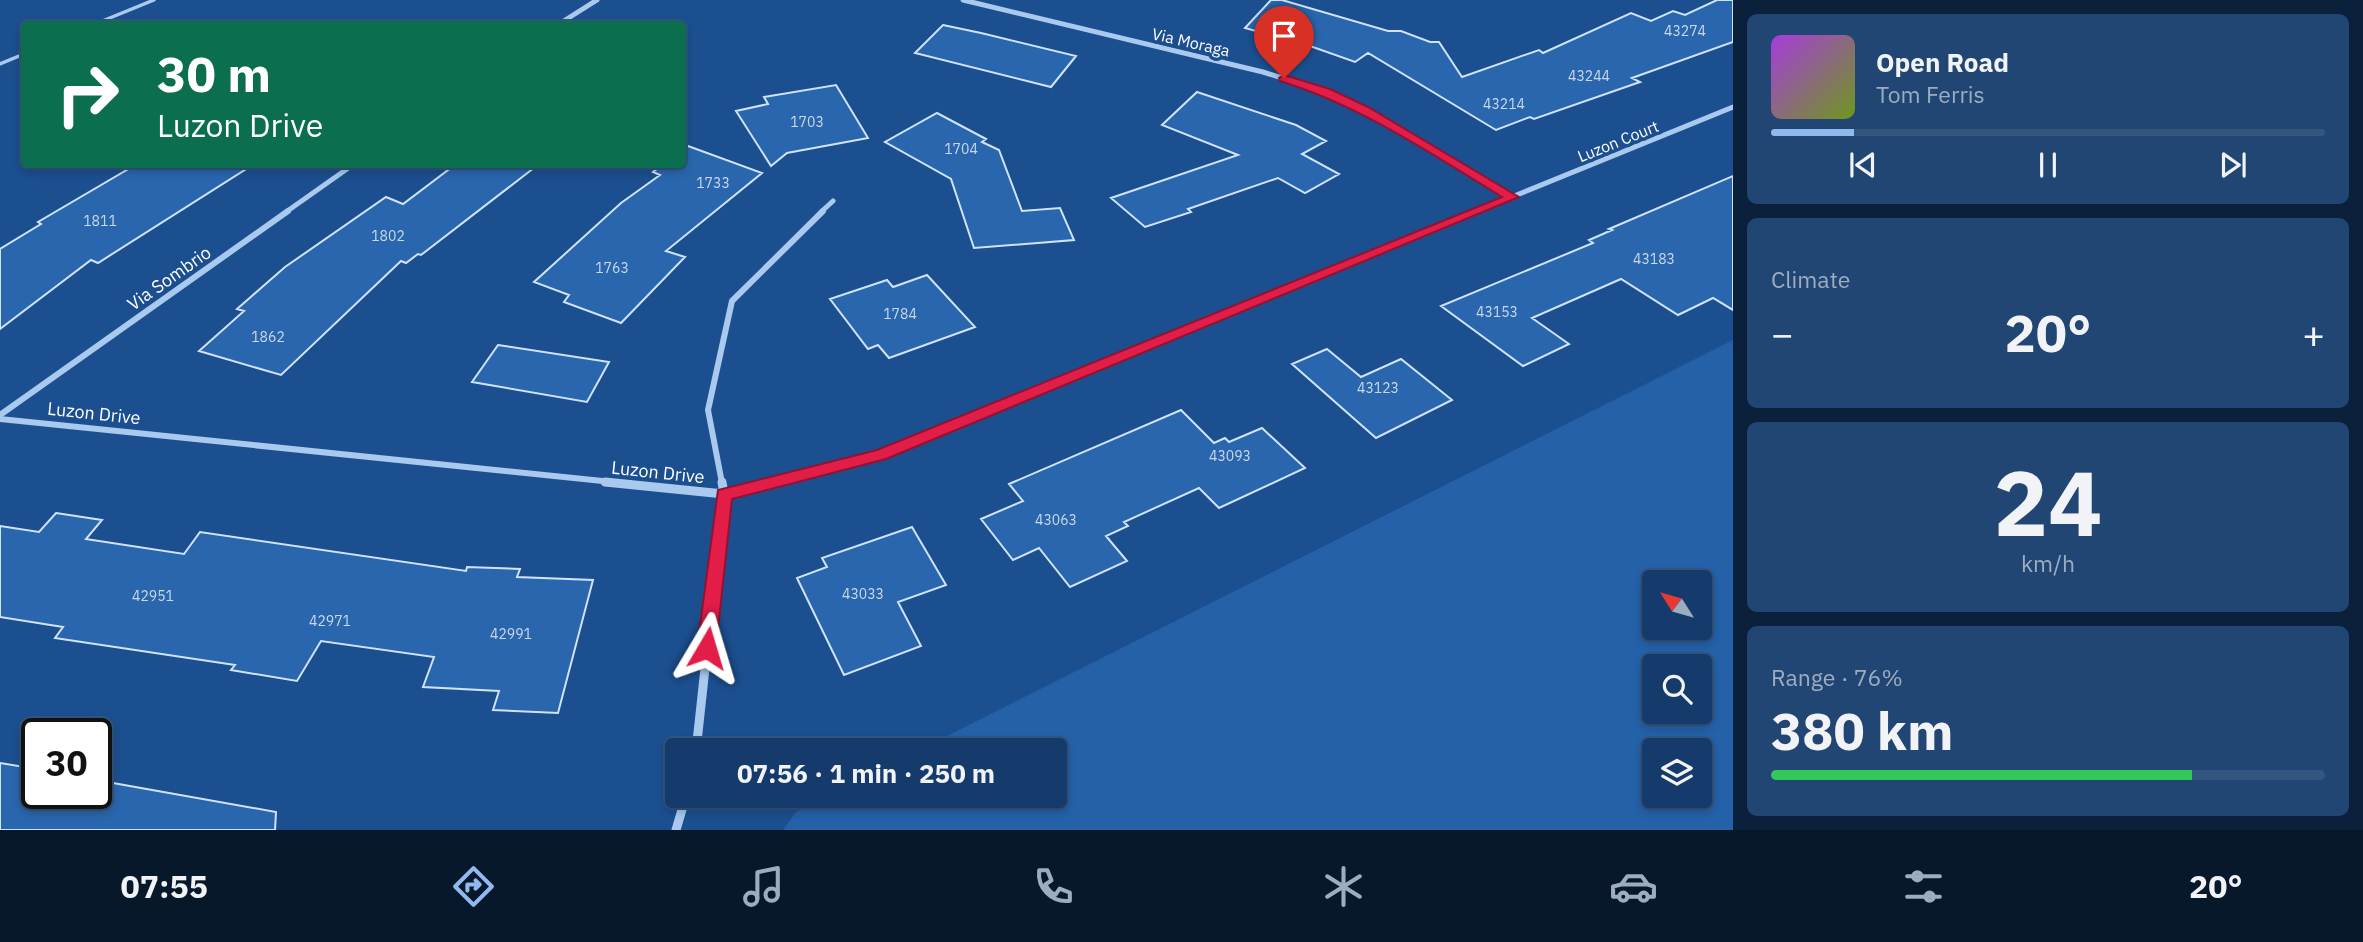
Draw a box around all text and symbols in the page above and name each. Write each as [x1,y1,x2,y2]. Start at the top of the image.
pin [1254,6,1314,78]
icon: arrive [1265,17,1303,55]
house number: 43274 [1664,22,1706,40]
street label: Via Moraga [1150,23,1232,61]
text: 30 m [157,42,271,105]
text: Open Road [1876,45,2009,79]
icon: right [42,49,133,140]
house number: 43244 [1568,67,1610,85]
text: Tom Ferris [1876,79,1985,109]
house number: 43214 [1483,95,1525,113]
text: Luzon Drive [157,104,323,146]
house number: 1703 [790,113,824,131]
street label: Luzon Court [1575,116,1661,166]
house number: 1704 [944,140,978,158]
icon: previous [1844,146,1882,184]
icon: pause [2029,146,2067,184]
icon: next [2214,146,2252,184]
house number: 1733 [696,174,730,192]
house number: 1811 [83,212,117,230]
house number: 1802 [371,227,405,245]
street label: Via Sombrio [123,241,215,315]
house number: 43183 [1633,250,1675,268]
house number: 1763 [595,259,629,277]
text: Climate [1771,264,1850,294]
text: 20° [2005,299,2091,366]
house number: 43153 [1476,303,1518,321]
house number: 1784 [883,305,917,323]
text: − [1771,309,1794,358]
text: + [2302,309,2325,358]
house number: 1862 [251,328,285,346]
house number: 43123 [1357,379,1399,397]
street label: Luzon Drive [46,397,142,429]
text: 24 [1993,443,2103,561]
house number: 43093 [1209,447,1251,465]
street label: Luzon Drive [610,456,706,488]
house number: 43063 [1035,511,1077,529]
text: km/h [2021,548,2075,578]
north arrow [1642,570,1712,640]
map controls [1642,570,1712,808]
house number: 43033 [842,585,884,603]
house number: 42951 [132,587,174,605]
position arrow [670,611,744,685]
house number: 42971 [309,612,351,630]
house number: 42991 [490,625,532,643]
button: search [1642,654,1712,724]
text: Range · 76% [1771,662,1903,692]
text: 380 km [1771,697,1953,764]
speed limit sign: 30 [21,718,112,809]
button: layers [1642,738,1712,808]
text: 07:56 · 1 min · 250 m [737,756,995,790]
icon: directions [449,862,498,911]
icon: music [739,862,788,911]
icon: phone [1029,862,1078,911]
icon: climate [1319,862,1368,911]
icon: car [1609,862,1658,911]
icon: filters [1899,862,1948,911]
text: 07:55 [121,865,208,907]
text: 20° [2189,865,2242,907]

